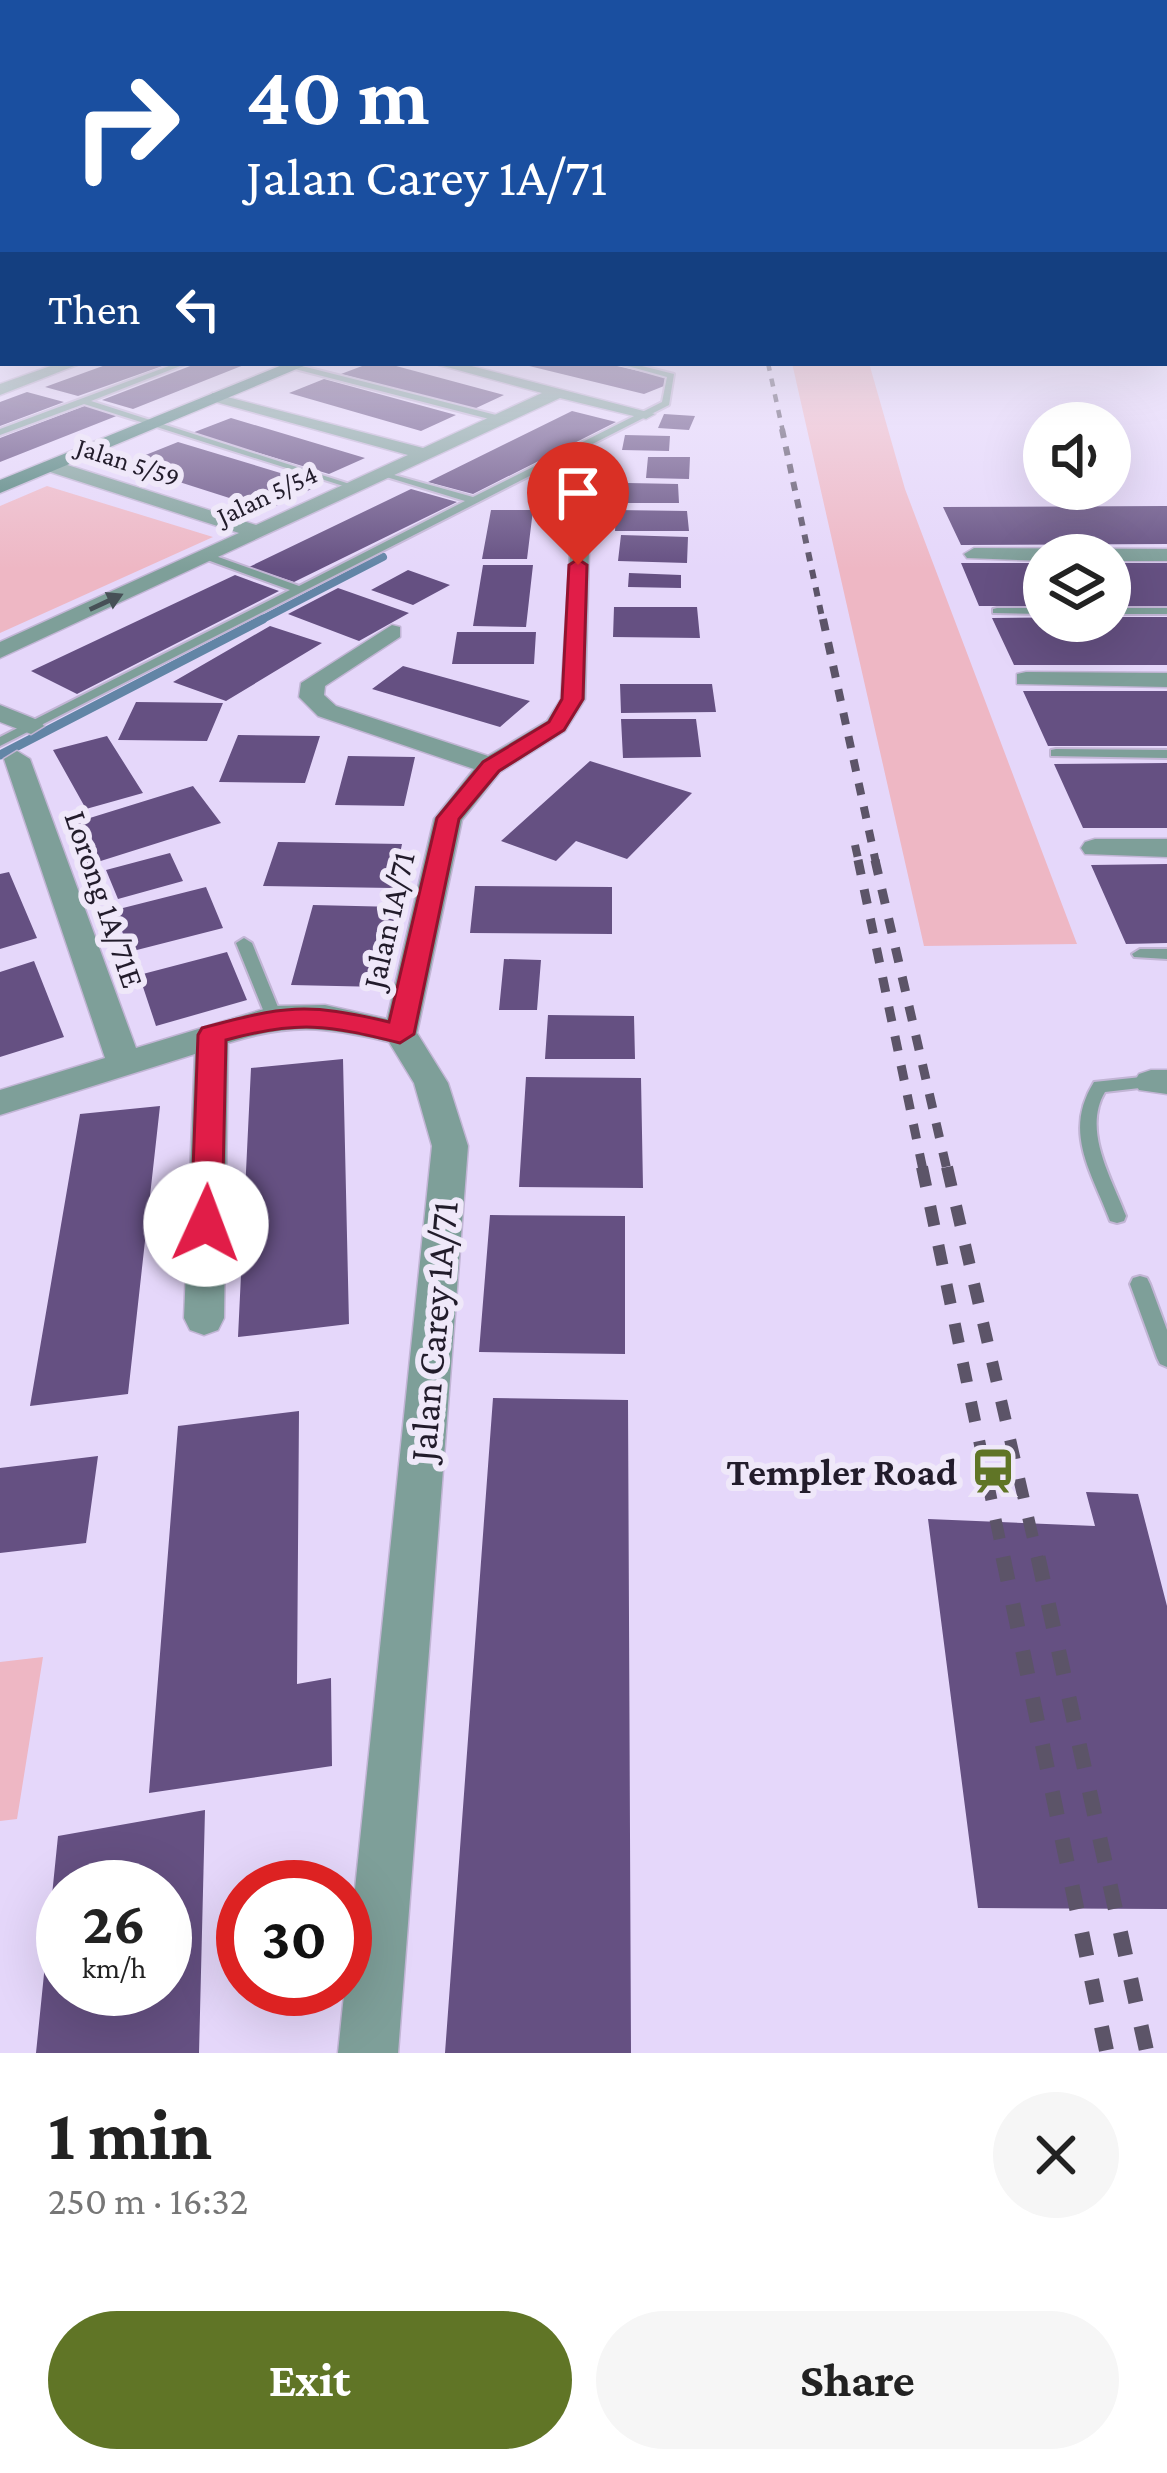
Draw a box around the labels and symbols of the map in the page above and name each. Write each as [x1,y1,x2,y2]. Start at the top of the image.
street label: Jalan 5/59 [70,430,183,493]
pin [527,442,629,565]
street label: Jalan 5/54 [209,459,322,533]
one-way arrow [89,592,124,612]
street label: Lorong 1A/71E [57,806,153,992]
street label: Jalan 1A/71 [354,848,422,995]
position arrow [143,1161,269,1287]
street label: Jalan Carey 1A/71 [400,1199,467,1466]
station icon: Templer Road [968,1446,1018,1496]
place label: Templer Road [726,1450,957,1493]
speed limit sign: 30 [216,1860,372,2016]

